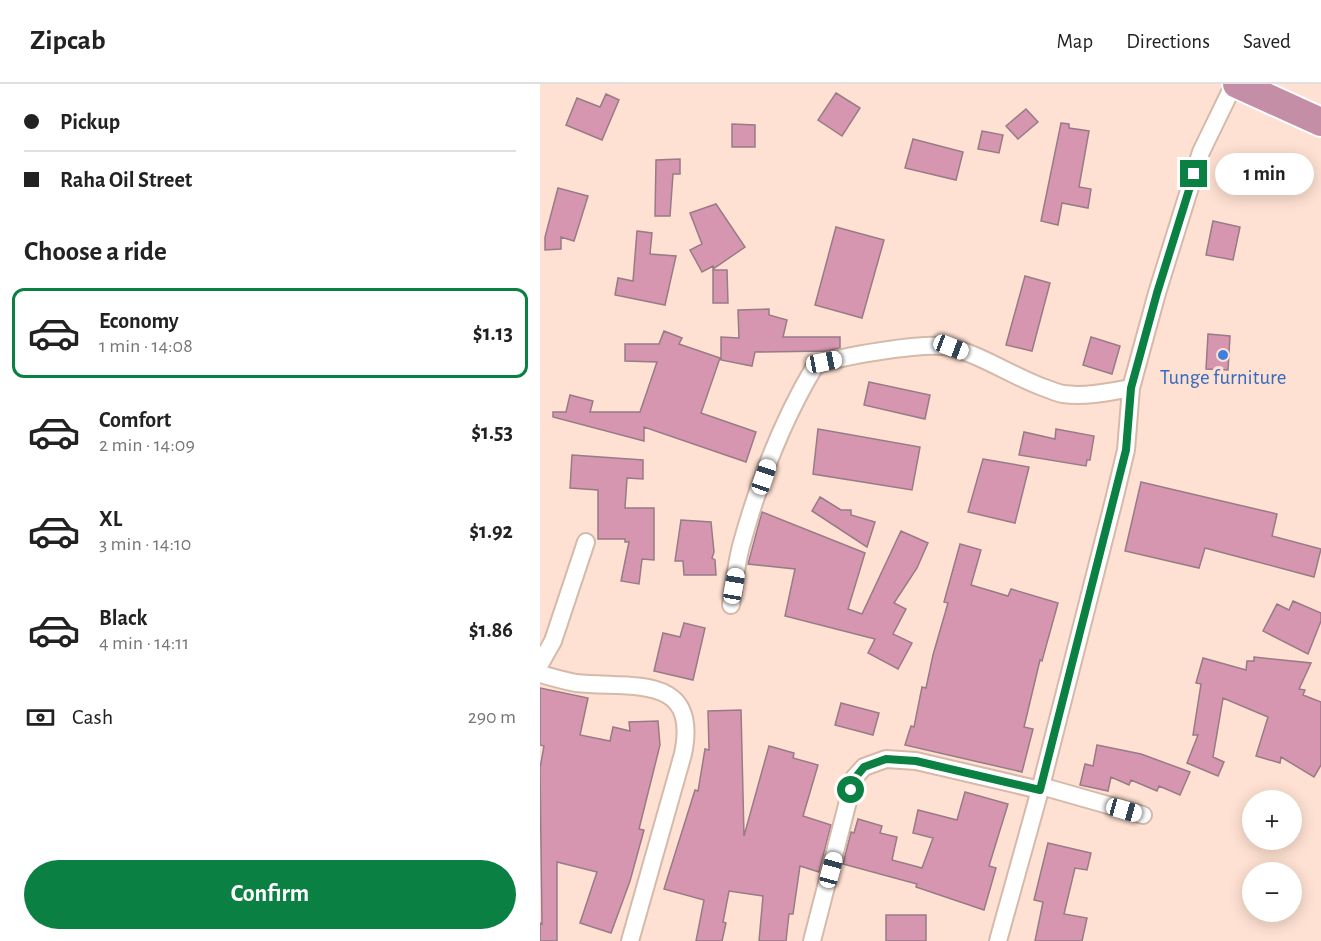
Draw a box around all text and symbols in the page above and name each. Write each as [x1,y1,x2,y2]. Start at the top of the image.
text: Zipcab [30,27,106,55]
text: Map [1057,31,1093,52]
text: Directions [1126,31,1210,52]
text: Saved [1243,31,1291,52]
text: Pickup [60,111,120,133]
callout: 1 min [1215,153,1314,195]
route end [1180,160,1207,187]
text: 1 min [1243,164,1286,184]
text: Raha Oil Street [60,169,192,191]
text: Choose a ride [24,238,167,265]
icon: car [27,306,81,360]
text: Economy [99,310,179,332]
text: $1.13 [473,322,513,344]
car [931,332,971,362]
text: 1 min · 14:08 [99,336,193,356]
marker: Tunge furniture [1216,348,1230,362]
car [805,350,843,374]
place label: Tunge furniture [1160,367,1286,388]
icon: car [27,405,81,459]
text: Comfort [99,409,171,431]
text: $1.53 [471,421,513,443]
text: 2 min · 14:09 [99,435,195,455]
car [750,457,778,497]
icon: car [27,504,81,558]
text: XL [99,508,122,530]
text: $1.92 [469,520,513,542]
text: 3 min · 14:10 [99,534,191,554]
car [722,567,746,605]
icon: car [27,603,81,657]
text: Black [99,607,147,629]
text: $1.86 [469,619,513,641]
text: 4 min · 14:11 [99,633,189,653]
icon: cash [24,701,57,734]
text: Cash [72,706,113,728]
text: 290 m [468,707,516,727]
route start [837,776,864,803]
map controls [1242,790,1302,922]
button: + [1242,790,1302,850]
car [1104,796,1144,824]
car [818,850,844,890]
button: Confirm [24,860,516,929]
button: − [1242,862,1302,922]

